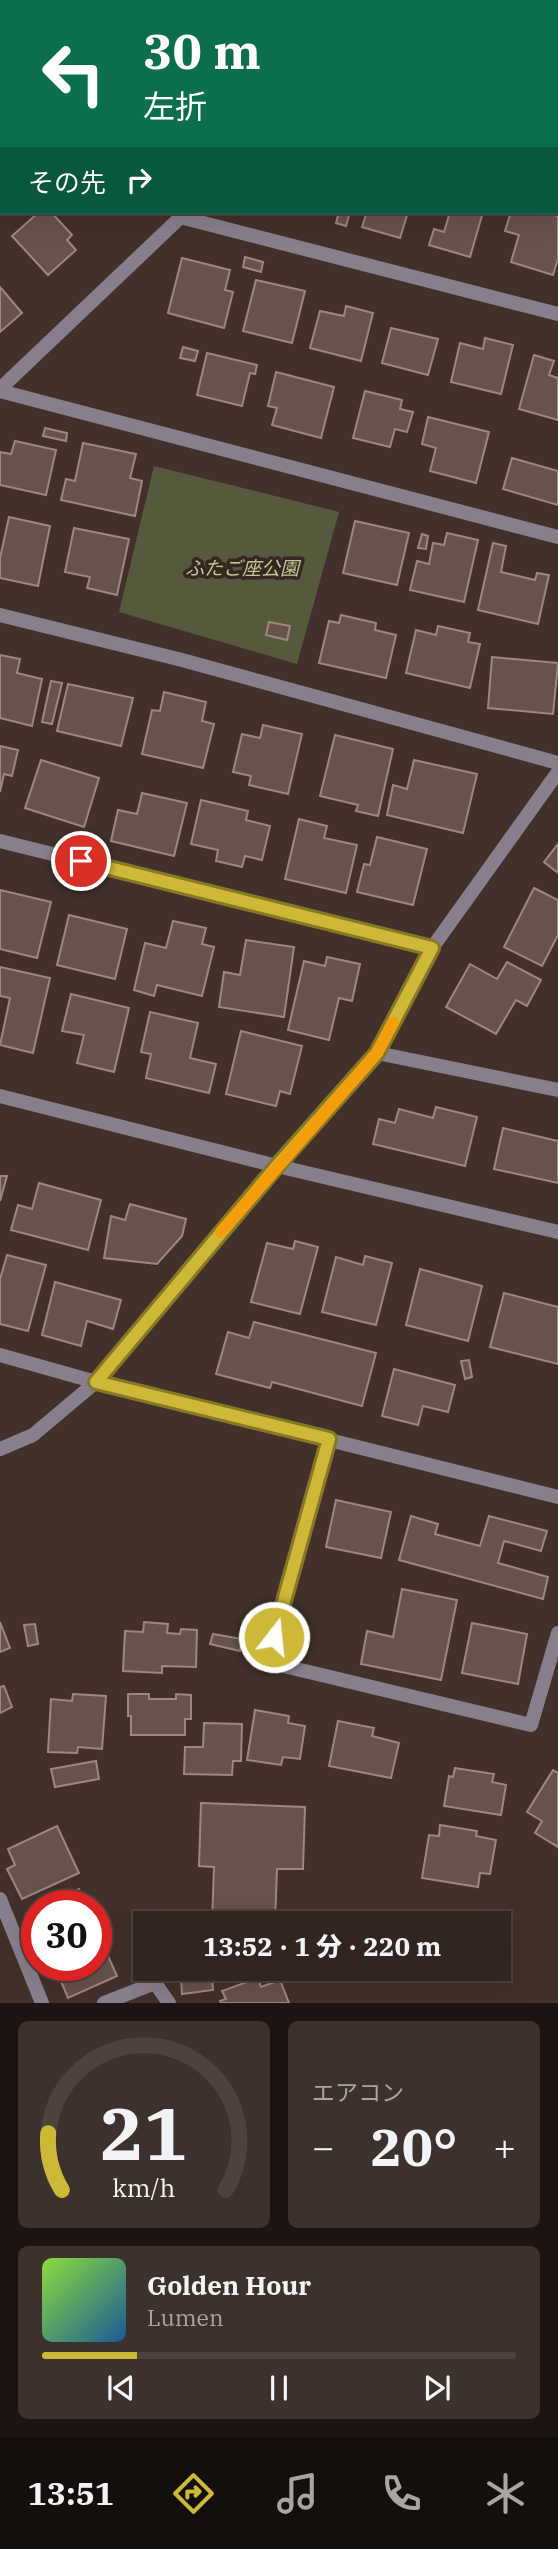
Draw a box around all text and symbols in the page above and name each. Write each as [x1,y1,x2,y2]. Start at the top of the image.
text: 30 m [143,19,261,82]
icon: left [28,28,119,119]
text: 左折 [143,85,207,127]
icon: right [120,161,158,199]
text: その先 [28,165,106,199]
park label: ふたご座公園 [185,556,302,580]
pin [51,831,111,891]
icon: arrive [62,842,100,880]
position arrow [237,1600,311,1674]
speed limit sign: 30 [21,1890,112,1981]
text: 13:52 · 1 分 · 220 m [203,1929,441,1963]
text: エアコン [312,2077,404,2107]
text: 21 [100,2086,188,2181]
text: 20° [371,2113,457,2180]
text: − [312,2122,335,2171]
text: + [493,2122,516,2171]
text: km/h [112,2171,176,2204]
text: Golden Hour [147,2268,311,2302]
text: Lumen [147,2302,224,2332]
icon: previous [102,2369,140,2407]
icon: pause [260,2369,298,2407]
icon: next [418,2369,456,2407]
icon: directions [169,2469,218,2518]
icon: music [273,2469,322,2518]
icon: phone [377,2469,426,2518]
icon: climate [481,2469,530,2518]
text: 13:51 [28,2472,114,2514]

